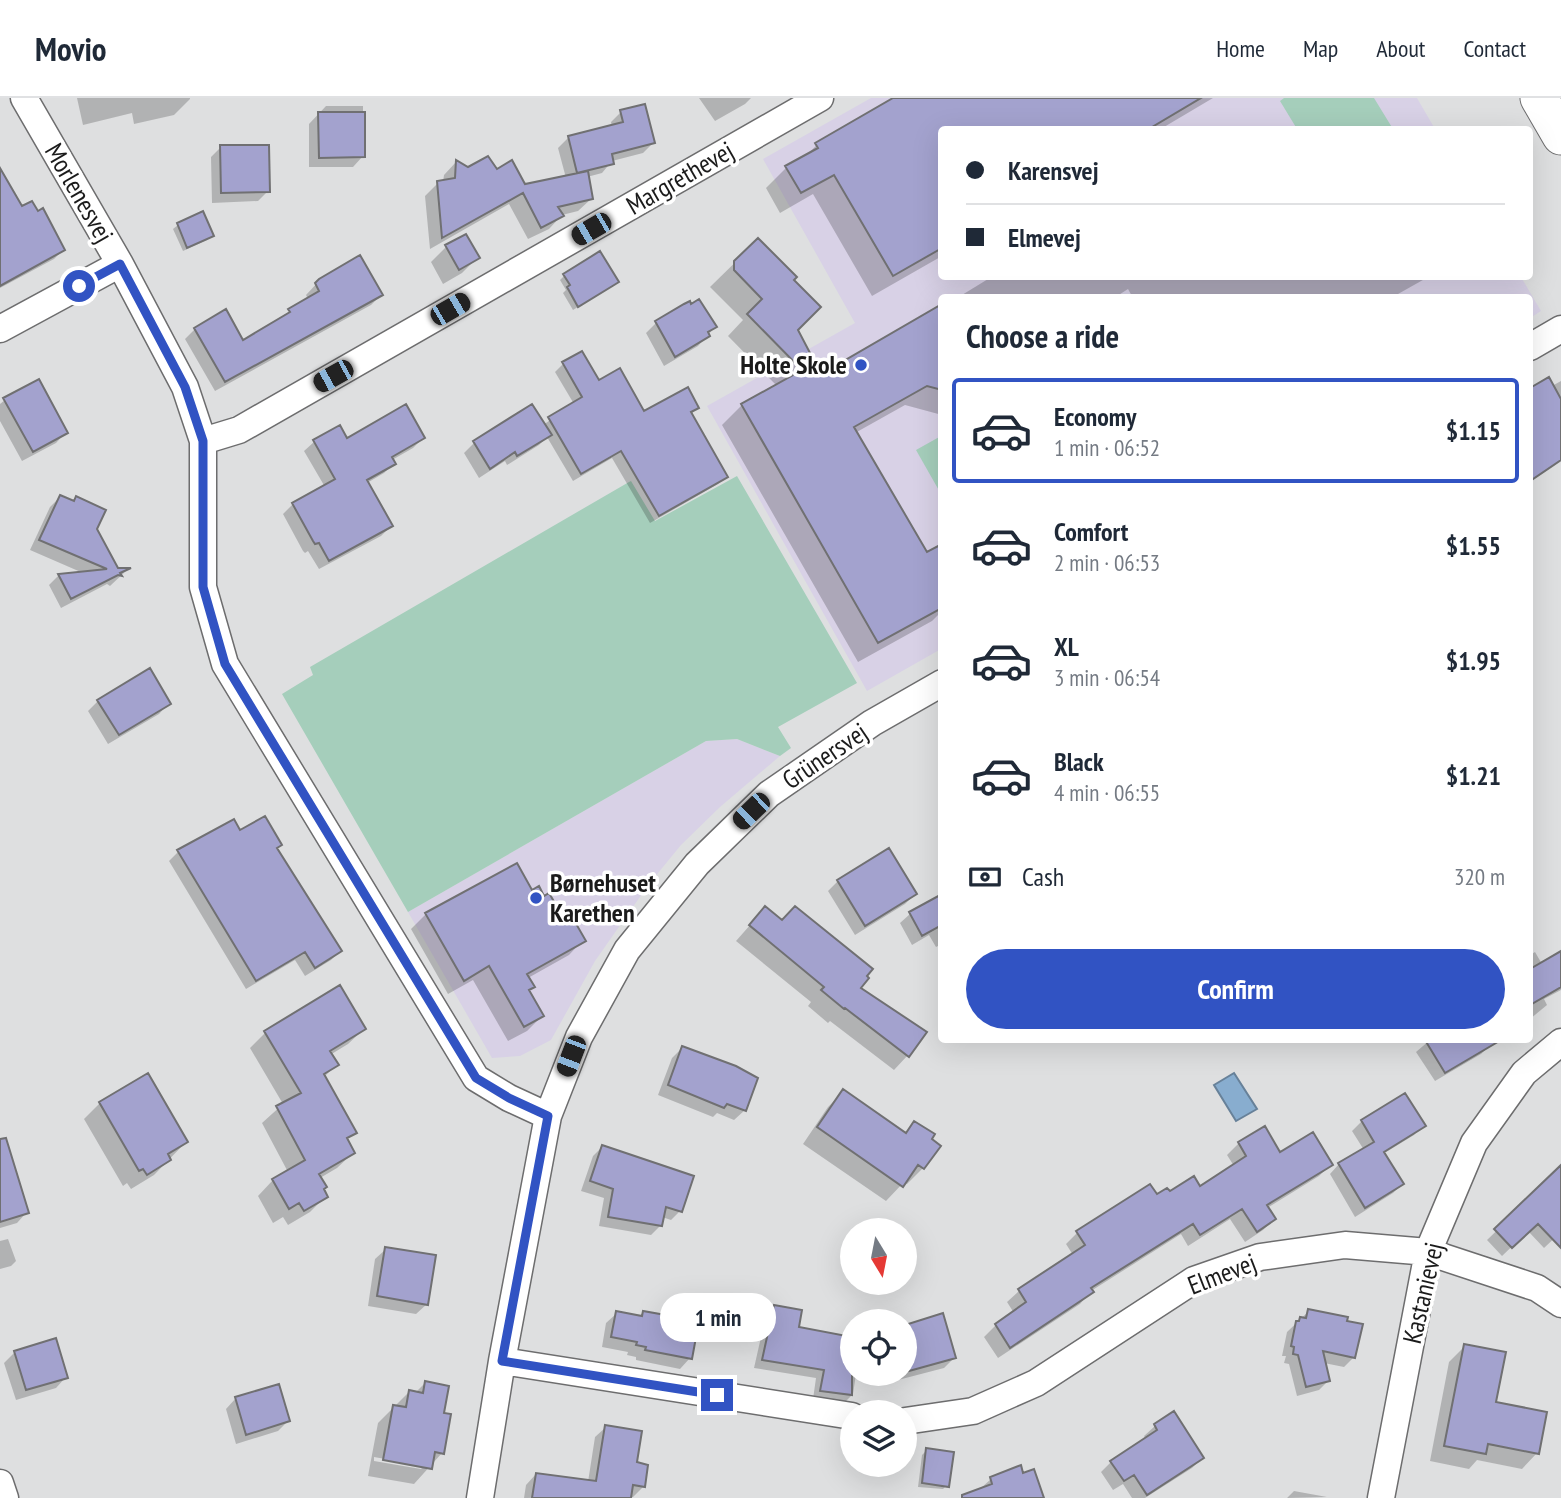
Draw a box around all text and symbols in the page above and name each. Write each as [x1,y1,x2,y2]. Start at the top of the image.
text: Movio [35,27,107,70]
text: Home [1216,33,1265,64]
text: Map [1303,33,1338,64]
text: About [1376,33,1425,64]
text: Contact [1463,33,1526,64]
street label: Margrethevej [620,134,739,221]
street label: Morlenesvej [38,137,121,248]
text: Karensvej [1008,154,1099,187]
car [568,209,615,249]
text: Elmevej [1008,221,1081,254]
route start [63,270,95,302]
car [427,289,474,329]
text: Choose a ride [966,315,1119,357]
place label: Holte Skole [740,348,847,381]
car [310,357,357,395]
marker: Holte Skole [853,357,869,373]
icon: car [970,399,1033,462]
text: Economy [1054,400,1136,433]
text: $1.15 [1446,414,1501,447]
text: 1 min · 06:52 [1054,433,1160,462]
icon: car [970,514,1033,577]
text: Comfort [1054,515,1128,548]
text: $1.55 [1446,529,1501,562]
text: 2 min · 06:53 [1054,548,1160,577]
icon: car [970,629,1033,692]
text: XL [1054,630,1079,663]
text: $1.95 [1446,644,1501,677]
text: 3 min · 06:54 [1054,663,1160,692]
street label: Grünersvej [776,715,874,796]
icon: car [970,744,1033,807]
text: Black [1054,745,1104,778]
text: $1.21 [1446,759,1501,792]
text: 4 min · 06:55 [1054,778,1160,807]
car [729,789,774,833]
icon: cash [966,858,1004,896]
text: Cash [1022,860,1064,893]
text: 320 m [1454,862,1505,891]
place label: Børnehuset Karethen [550,866,656,929]
marker: Børnehuset Karethen [528,890,544,906]
button: Confirm [966,949,1505,1029]
car [554,1033,589,1079]
north arrow [840,1218,917,1295]
map controls [840,1218,917,1477]
street label: Kastanievej [1395,1239,1450,1347]
street label: Elmevej [1183,1245,1261,1302]
callout: 1 min [659,1294,775,1342]
text: 1 min [695,1303,741,1332]
button: locate [840,1309,917,1386]
route end [701,1379,733,1411]
button: layers [840,1400,917,1477]

